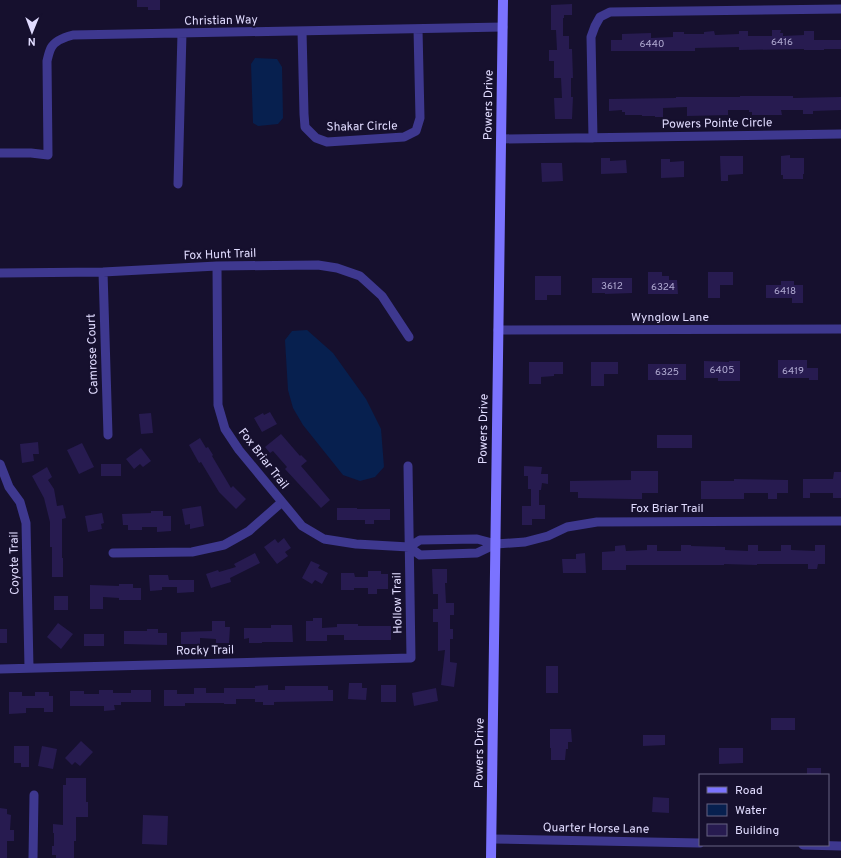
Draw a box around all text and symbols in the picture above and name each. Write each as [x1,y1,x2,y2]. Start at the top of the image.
north arrow [12,12,52,52]
street label: Christian Way [184,12,258,30]
text: N [28,34,36,48]
house number: 6416 [771,36,793,49]
house number: 6440 [640,38,664,51]
street label: Powers Drive [480,70,498,140]
street label: Powers Pointe Circle [662,115,772,133]
street label: Shakar Circle [326,118,398,136]
street label: Fox Hunt Trail [183,246,257,264]
house number: 3612 [601,280,623,293]
house number: 6324 [651,281,675,294]
house number: 6418 [774,285,796,298]
street label: Wynglow Lane [631,310,709,326]
street label: Camrose Court [84,313,102,395]
house number: 6405 [710,364,734,377]
house number: 6419 [782,365,804,378]
house number: 6325 [655,366,679,379]
street label: Powers Drive [475,394,493,464]
street label: Fox Briar Trail [234,425,292,493]
street label: Fox Briar Trail [630,501,704,517]
street label: Coyote Trail [6,531,24,595]
street label: Hollow Trail [389,572,407,634]
street label: Rocky Trail [176,642,234,660]
street label: Powers Drive [471,718,489,788]
legend [699,774,829,846]
text: Road [735,783,763,799]
text: Water [735,803,767,819]
street label: Quarter Horse Lane [543,820,649,838]
text: Building [735,823,779,839]

